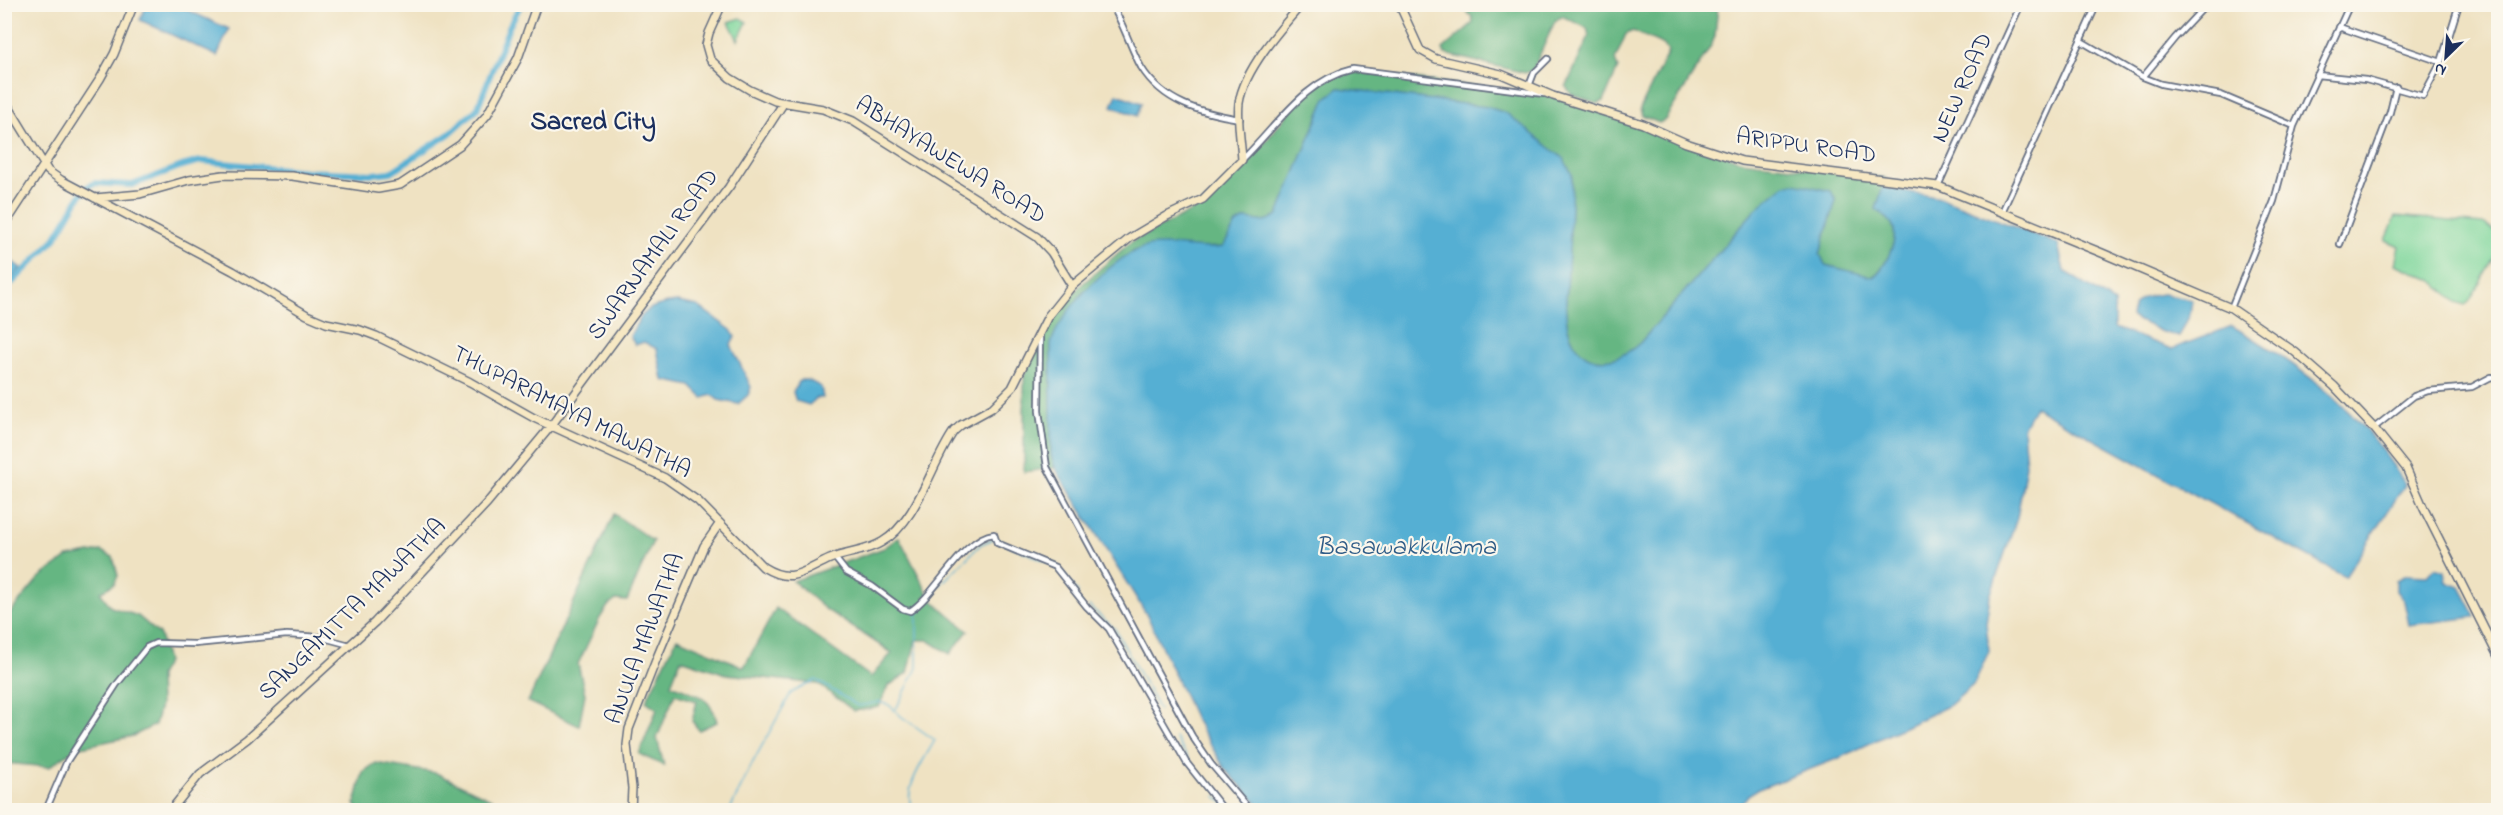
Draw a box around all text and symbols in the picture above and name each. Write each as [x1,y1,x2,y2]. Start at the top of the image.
street label: NEW ROAD [1923,27,2003,149]
north arrow [2416,27,2476,87]
text: N [2430,56,2450,82]
street label: ABHAYAWEWA ROAD [848,88,1052,234]
district label: Sacred City [530,104,656,142]
street label: ARIPPU ROAD [1734,120,1878,174]
street label: SWARNAMALI ROAD [580,162,728,348]
street label: THUPARAMAYA MAWATHA [445,337,697,489]
street label: SANGAMITTA MAWATHA [251,511,455,709]
water label: Basawakkulama [1316,529,1497,567]
street label: ANULA MAWATHA [597,548,695,730]

